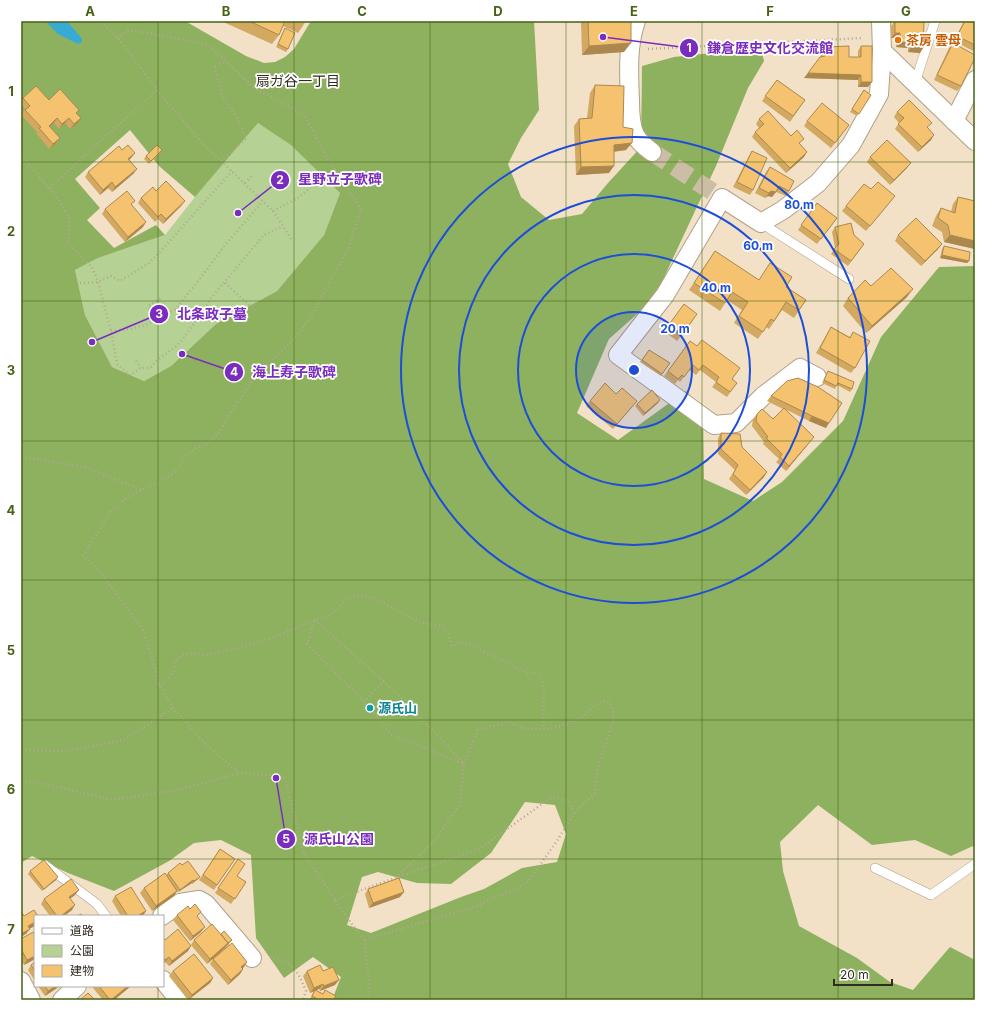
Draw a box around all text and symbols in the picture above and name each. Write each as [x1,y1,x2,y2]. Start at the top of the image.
text: A [85,3,95,19]
text: B [222,3,231,19]
text: C [357,3,367,19]
text: D [493,3,503,19]
text: E [630,3,638,19]
text: F [766,3,774,19]
text: G [901,3,911,19]
place label: 茶房 雲母 [906,32,961,48]
callout: 鎌倉歴史文化交流館 [679,35,841,61]
marker: 茶房 雲母 [893,35,903,45]
text: 鎌倉歴史文化交流館 [707,39,833,56]
text: 1 [686,40,692,55]
district label: 扇ガ谷一丁目 [256,72,340,89]
text: 1 [8,83,14,99]
callout: 星野立子歌碑 [270,167,390,193]
text: 星野立子歌碑 [298,170,382,187]
text: 2 [276,172,284,187]
text: 80 m [784,197,814,212]
text: 2 [7,223,15,239]
text: 60 m [743,238,773,253]
text: 40 m [701,280,731,295]
callout: 北条政子墓 [149,301,255,327]
text: 北条政子墓 [177,305,247,322]
text: 3 [155,306,163,321]
text: 20 m [660,321,690,336]
callout: 海上寿子歌碑 [224,359,344,385]
text: 3 [7,362,15,378]
text: 海上寿子歌碑 [252,363,336,380]
centre of rings [627,363,641,377]
text: 4 [230,364,238,379]
text: 4 [7,502,16,518]
text: 5 [7,642,15,658]
place label: 源氏山 [378,700,417,716]
marker: 源氏山 [365,703,375,713]
text: 6 [7,781,15,797]
callout: 源氏山公園 [276,826,382,852]
text: 源氏山公園 [304,830,374,847]
text: 5 [282,831,290,846]
legend [34,915,164,987]
text: 7 [7,921,15,937]
text: 道路 [70,923,94,938]
text: 公園 [70,943,94,958]
scale bar [834,961,892,987]
text: 建物 [70,963,94,978]
text: 20 m [840,967,869,982]

